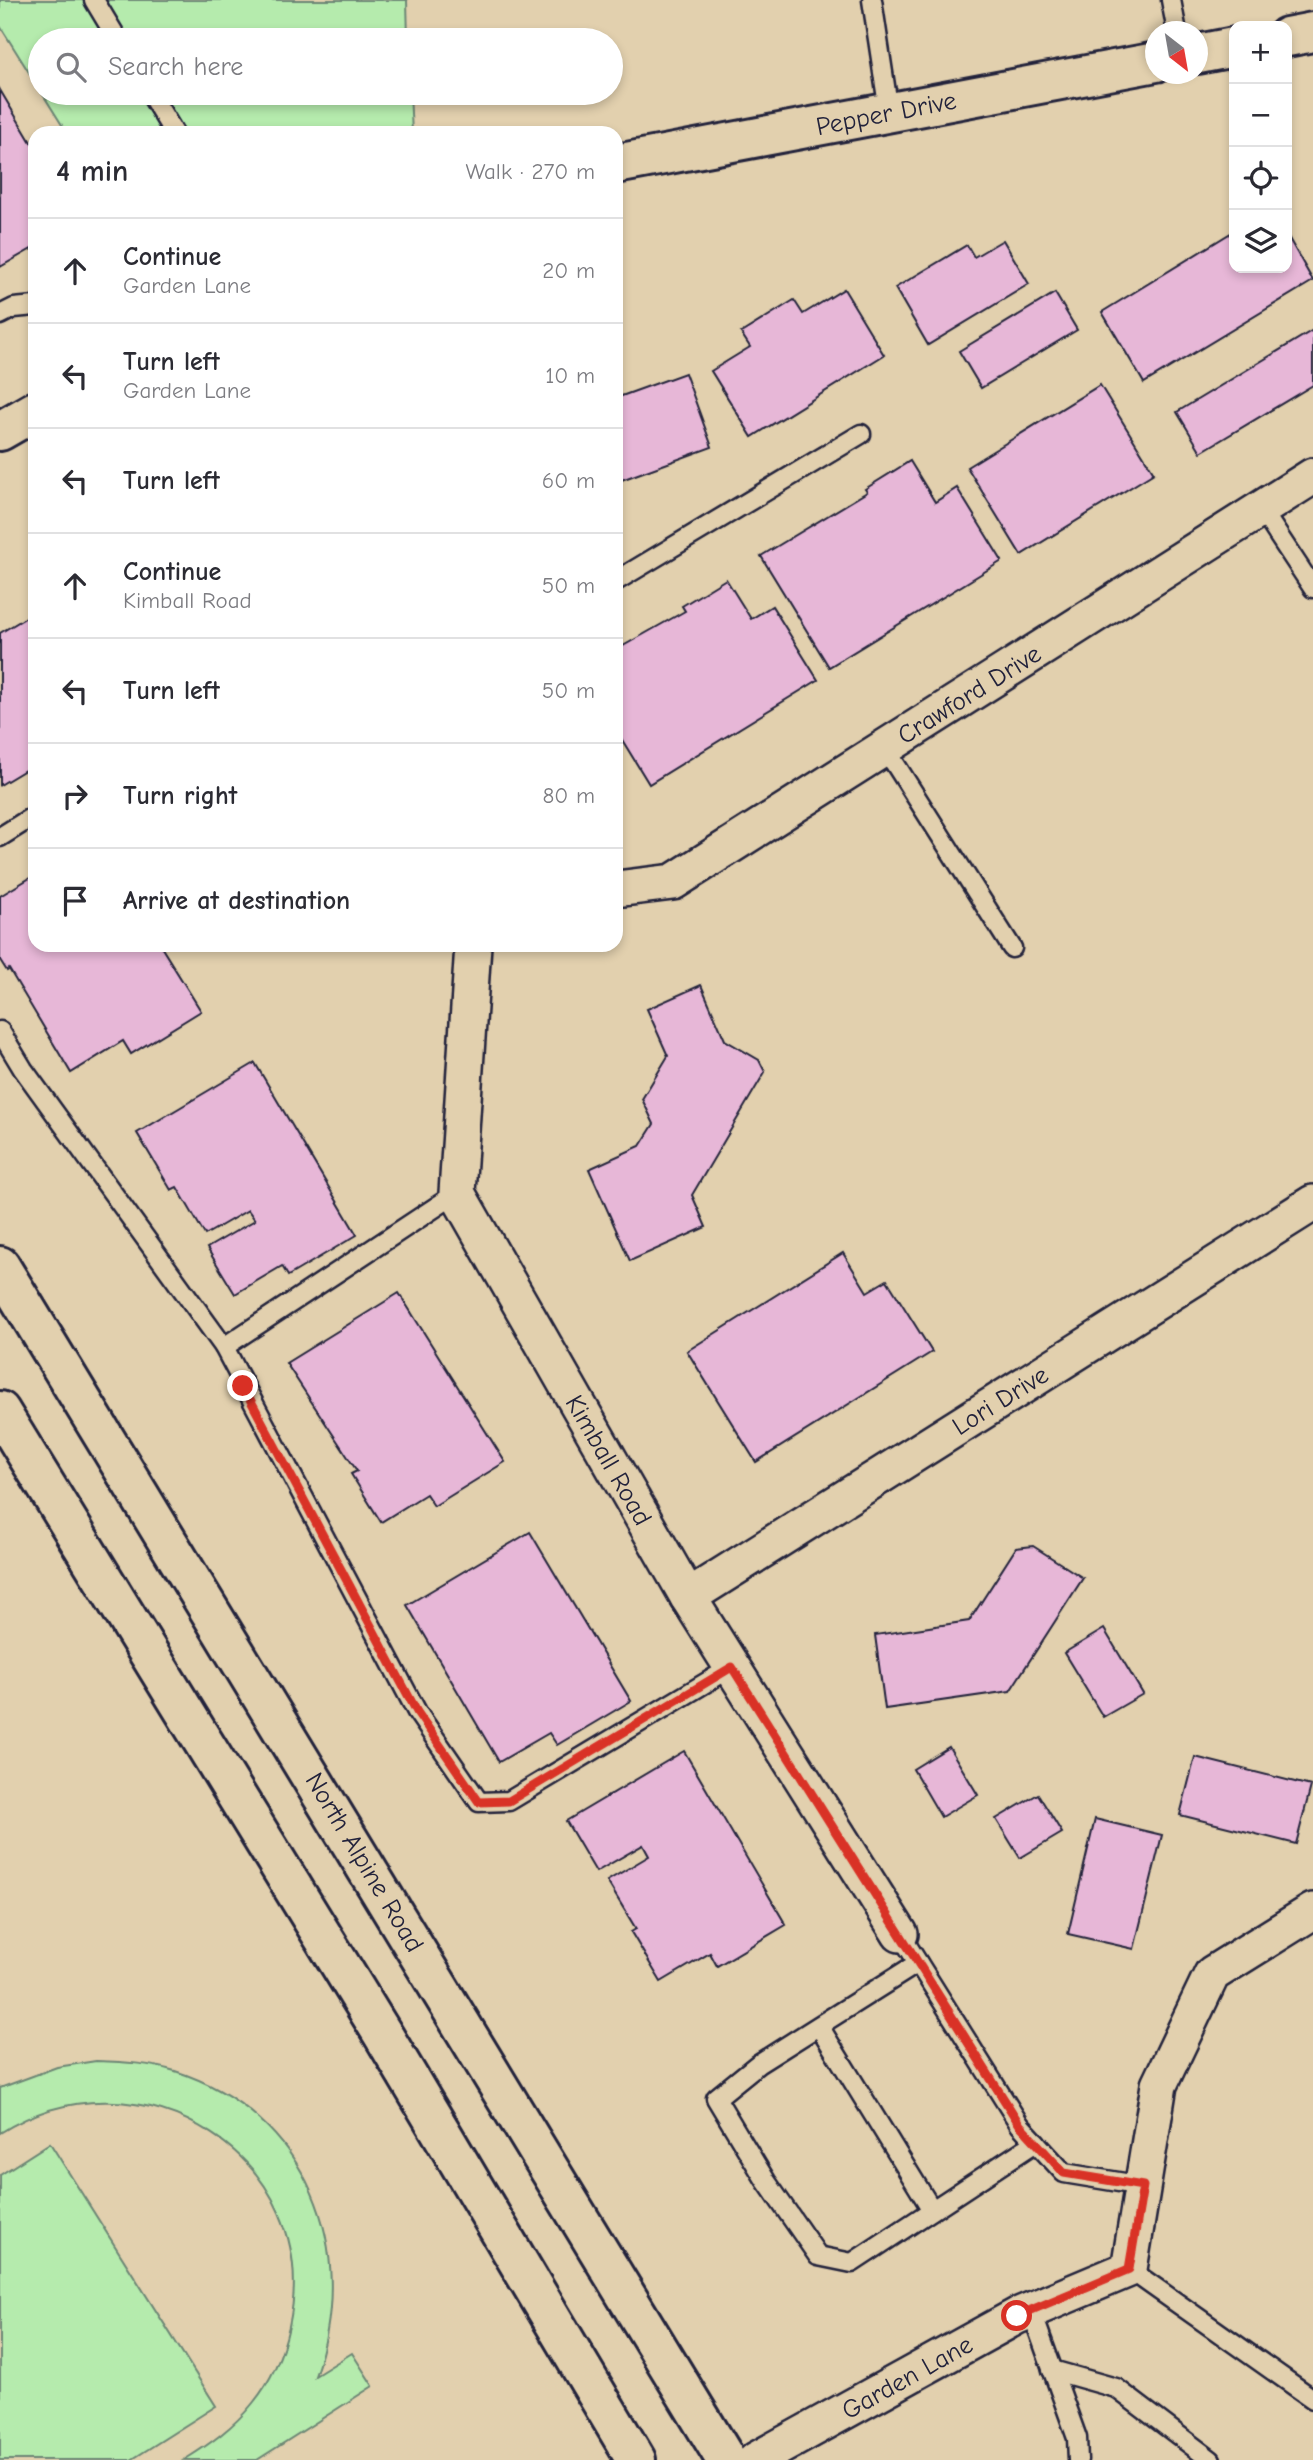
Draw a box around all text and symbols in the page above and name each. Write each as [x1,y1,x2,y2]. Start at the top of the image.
north arrow [1145,21,1208,84]
map controls [1229,21,1292,273]
button: + [1229,21,1292,84]
search box [28,28,623,105]
icon: search [52,48,90,86]
text: Search here [108,52,243,82]
button: − [1229,84,1292,147]
street label: Pepper Drive [814,86,959,142]
button: locate [1229,147,1292,210]
text: 4 min [56,154,128,189]
text: Walk · 270 m [466,158,595,185]
button: layers [1229,210,1292,273]
text: Continue [123,242,221,272]
icon: ahead [56,252,94,290]
text: 20 m [542,257,595,284]
text: Garden Lane [123,272,251,299]
text: Turn left [123,347,220,377]
icon: left [56,357,94,395]
text: 10 m [545,362,595,389]
text: Garden Lane [123,377,251,404]
icon: left [56,462,94,500]
text: Turn left [123,466,220,496]
text: 60 m [542,467,595,494]
text: Continue [123,557,221,587]
icon: ahead [56,567,94,605]
text: 50 m [542,572,595,599]
text: Kimball Road [123,587,252,614]
street label: Crawford Drive [892,639,1047,751]
icon: left [56,672,94,710]
text: Turn left [123,676,220,706]
text: 50 m [542,677,595,704]
icon: right [56,777,94,815]
text: Turn right [123,781,237,811]
text: 80 m [542,782,595,809]
icon: arrive [56,882,94,920]
text: Arrive at destination [123,886,350,916]
street label: Lori Drive [947,1360,1054,1442]
route end [227,1370,258,1401]
street label: Kimball Road [559,1390,657,1531]
street label: North Alpine Road [299,1767,430,1958]
route start [1001,2300,1032,2331]
street label: Garden Lane [837,2330,978,2426]

